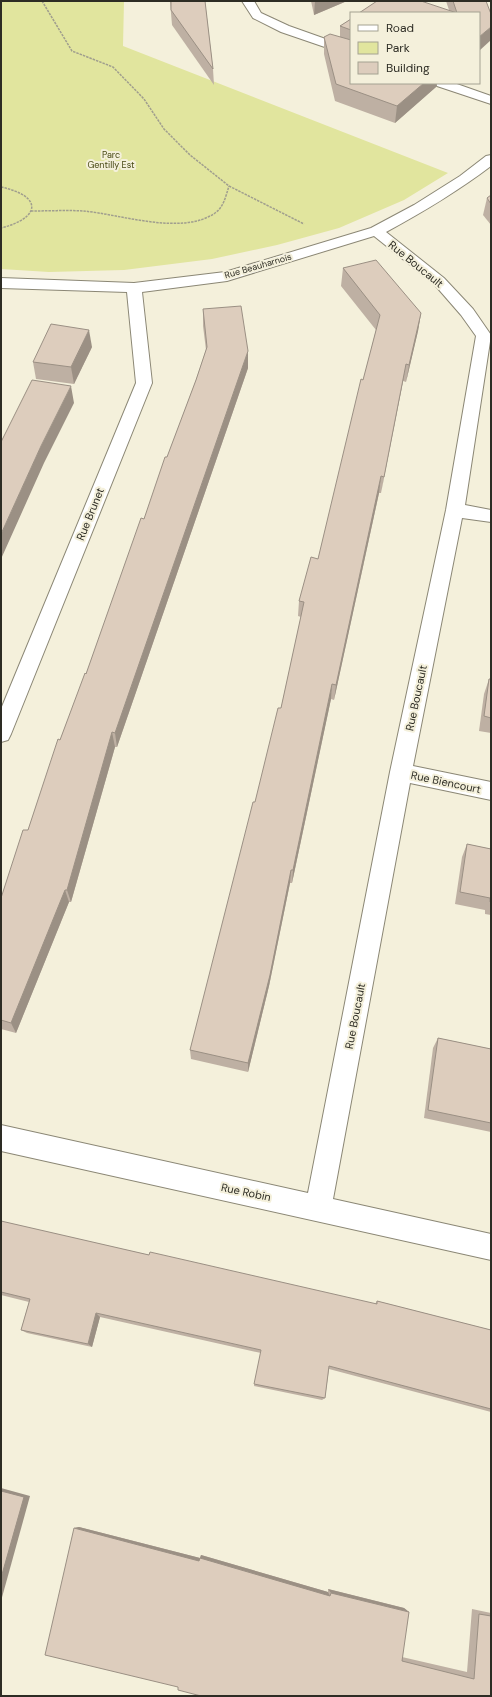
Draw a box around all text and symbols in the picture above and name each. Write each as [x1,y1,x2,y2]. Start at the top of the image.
legend [350,12,480,84]
text: Road [386,20,414,36]
text: Park [386,40,410,56]
text: Building [386,60,430,76]
park label: Parc Gentilly Est [87,149,135,171]
street label: Rue Boucault [386,238,446,290]
street label: Rue Beauharnois [223,251,293,281]
street label: Rue Brunet [73,486,107,542]
street label: Rue Boucault [402,664,430,732]
street label: Rue Biencourt [410,768,482,796]
street label: Rue Boucault [342,982,368,1050]
street label: Rue Robin [220,1180,272,1204]

